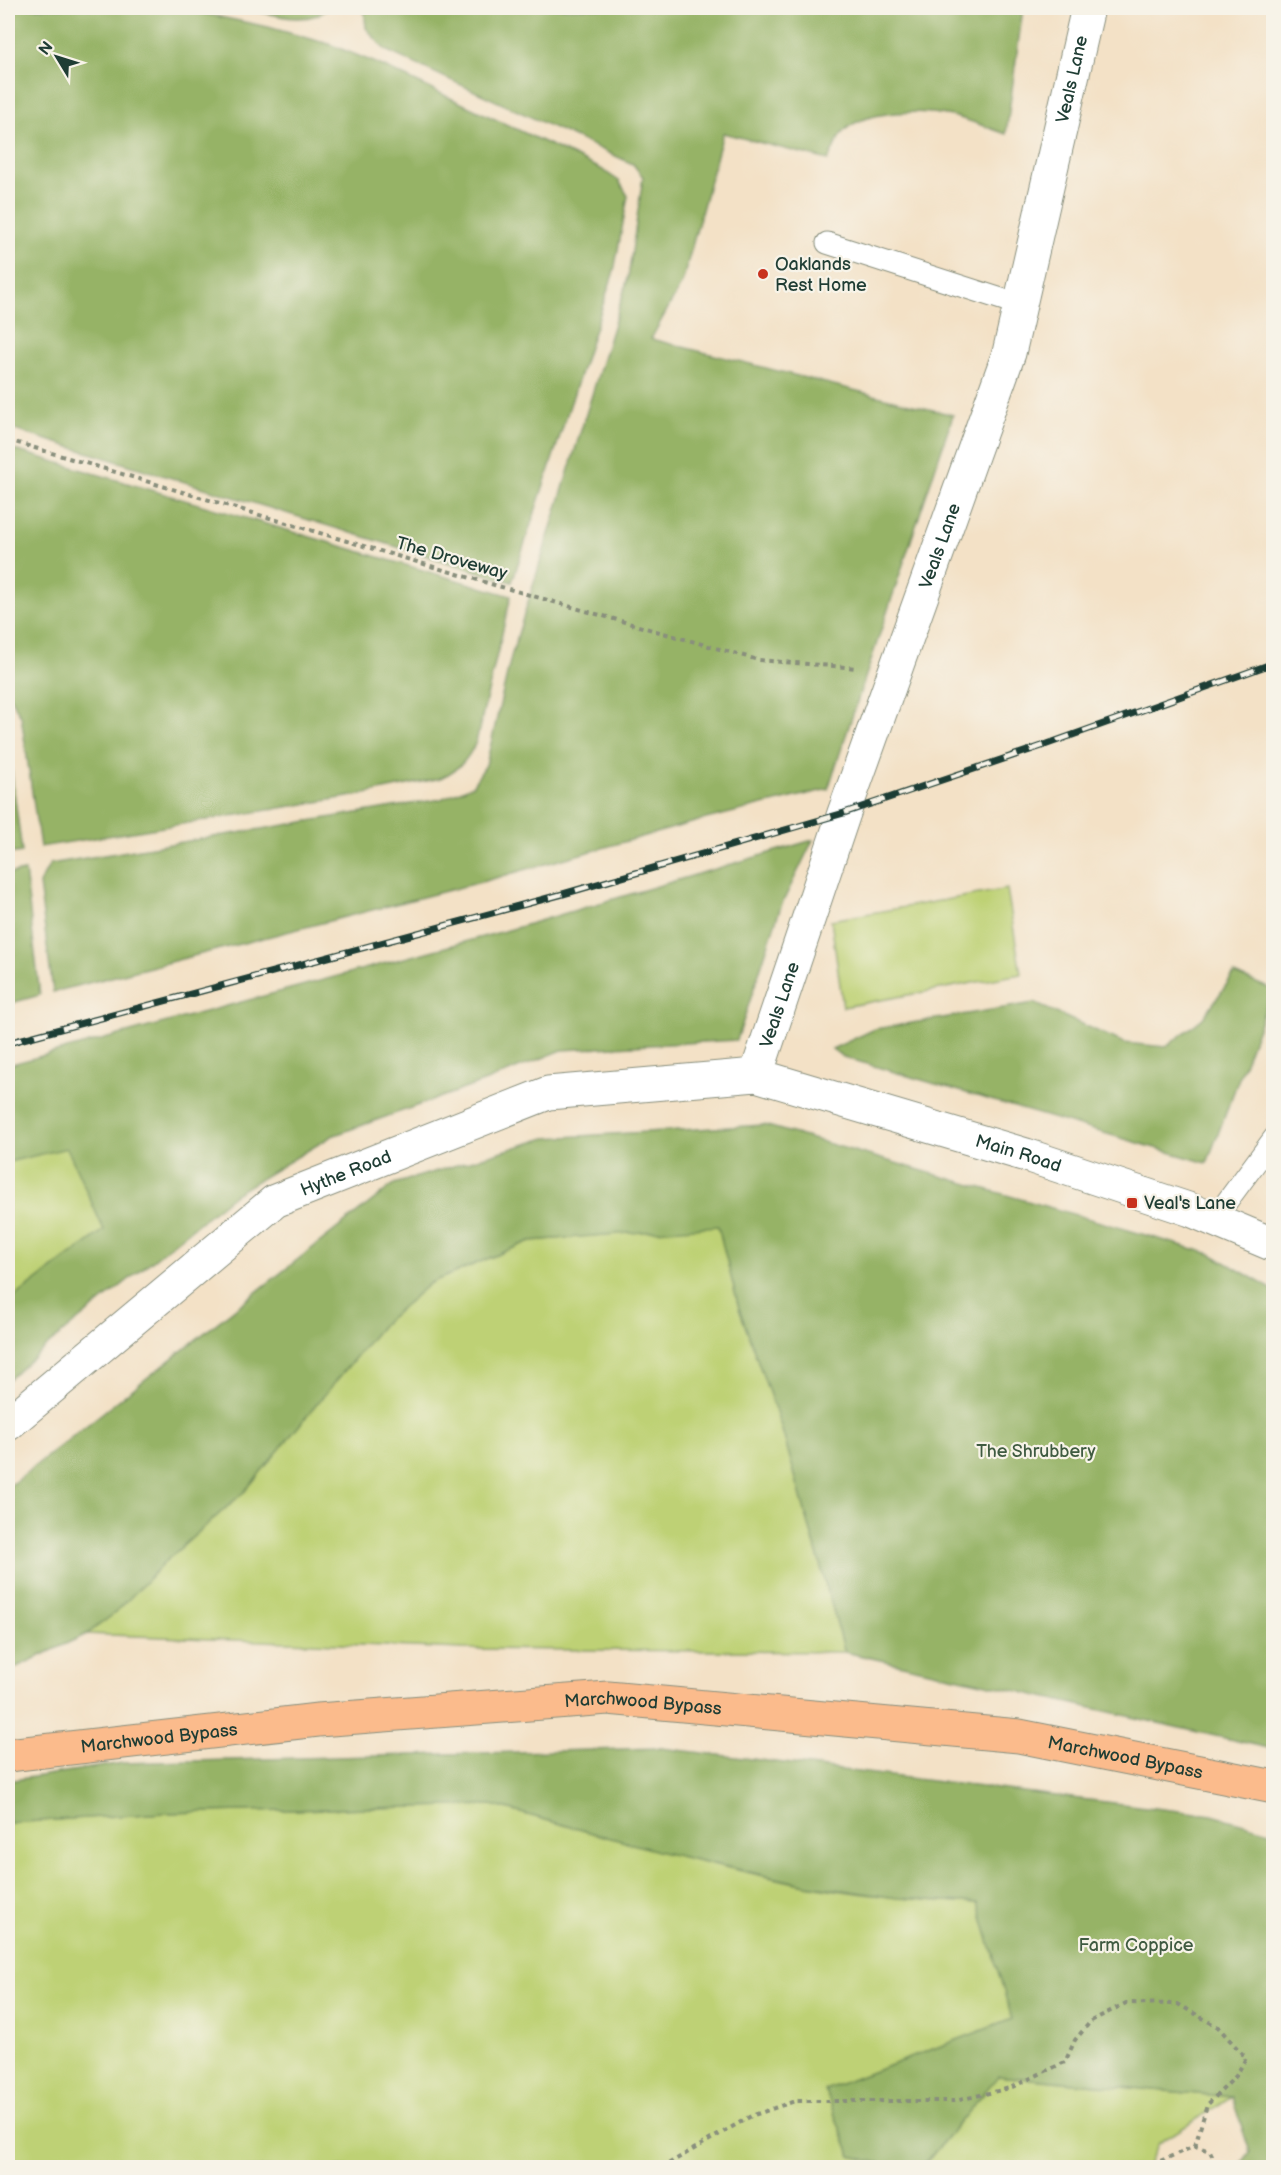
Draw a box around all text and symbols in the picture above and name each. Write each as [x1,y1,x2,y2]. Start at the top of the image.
north arrow [27,27,87,87]
street label: Veals Lane [1052,33,1092,125]
text: N [35,38,58,59]
place label: Oaklands Rest Home [775,254,867,296]
marker: Oaklands Rest Home [756,267,770,281]
street label: Veals Lane [915,500,965,592]
street label: The Droveway [394,533,511,585]
street label: Veals Lane [756,959,804,1051]
street label: Main Road [973,1131,1064,1177]
street label: Hythe Road [297,1146,394,1201]
place label: Veal's Lane [1144,1193,1236,1214]
marker: Veal's Lane [1125,1196,1139,1210]
park label: The Shrubbery [976,1441,1097,1462]
street label: Marchwood Bypass [564,1688,723,1719]
street label: Marchwood Bypass [79,1719,239,1758]
street label: Marchwood Bypass [1046,1732,1205,1784]
park label: Farm Coppice [1079,1935,1194,1956]

